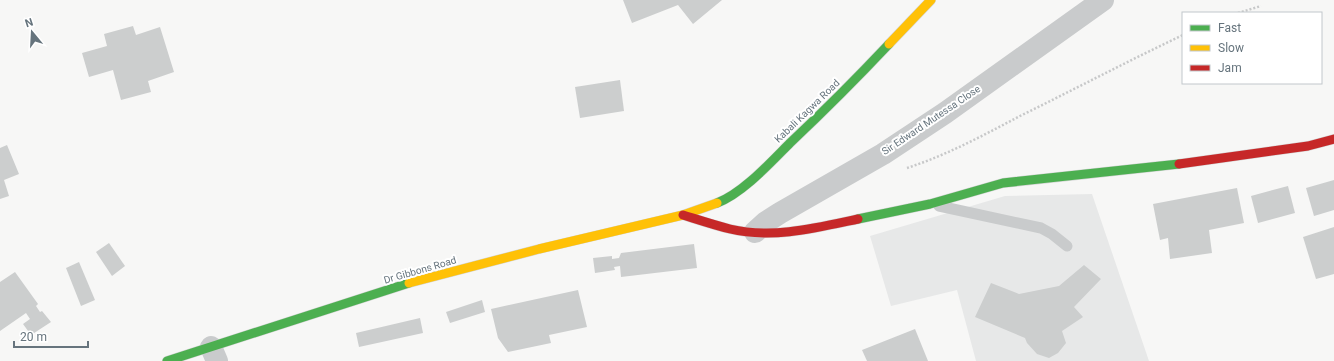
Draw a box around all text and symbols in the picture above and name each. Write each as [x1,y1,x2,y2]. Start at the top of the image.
north arrow [12,12,52,52]
legend [1182,12,1322,84]
text: N [23,16,35,30]
text: Fast [1218,21,1241,35]
text: Slow [1218,41,1244,55]
text: Jam [1218,61,1242,75]
street label: Kabali Kagwa Road [772,77,842,145]
street label: Sir Edward Mutessa Close [880,83,982,157]
street label: Dr Gibbons Road [383,254,457,286]
scale bar [14,323,88,349]
text: 20 m [20,330,47,344]

